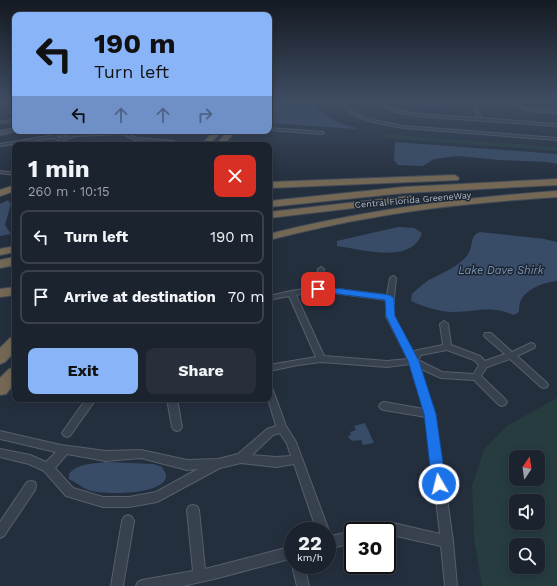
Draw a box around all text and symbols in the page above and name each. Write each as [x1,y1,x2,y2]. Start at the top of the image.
text: 190 m [94,27,176,60]
icon: left [28,28,80,80]
text: Turn left [94,61,169,82]
icon: left [68,104,90,126]
icon: ahead [110,104,132,126]
icon: ahead [152,104,174,126]
icon: right [194,104,216,126]
text: 1 min [28,155,90,183]
button: close [214,155,256,197]
text: 260 m · 10:15 [28,184,110,199]
street label: Central Florida GreeneWay [354,190,472,210]
icon: left [30,226,52,248]
text: Turn left [64,228,128,246]
text: 190 m [210,228,254,246]
water label: Lake Dave Shirk [458,264,545,277]
pin [301,272,335,306]
icon: arrive [307,278,329,300]
icon: arrive [30,286,52,308]
text: Arrive at destination [64,288,216,306]
text: 70 m [228,288,265,306]
button: Exit [28,348,138,394]
button: Share [146,348,256,394]
north arrow [509,450,545,486]
map controls [509,450,545,574]
position arrow [418,463,460,505]
button: sound [509,494,545,530]
speed limit sign: 30 [344,522,396,574]
text: 22 [298,531,322,555]
button: search [509,538,545,574]
text: km/h [297,552,323,563]

